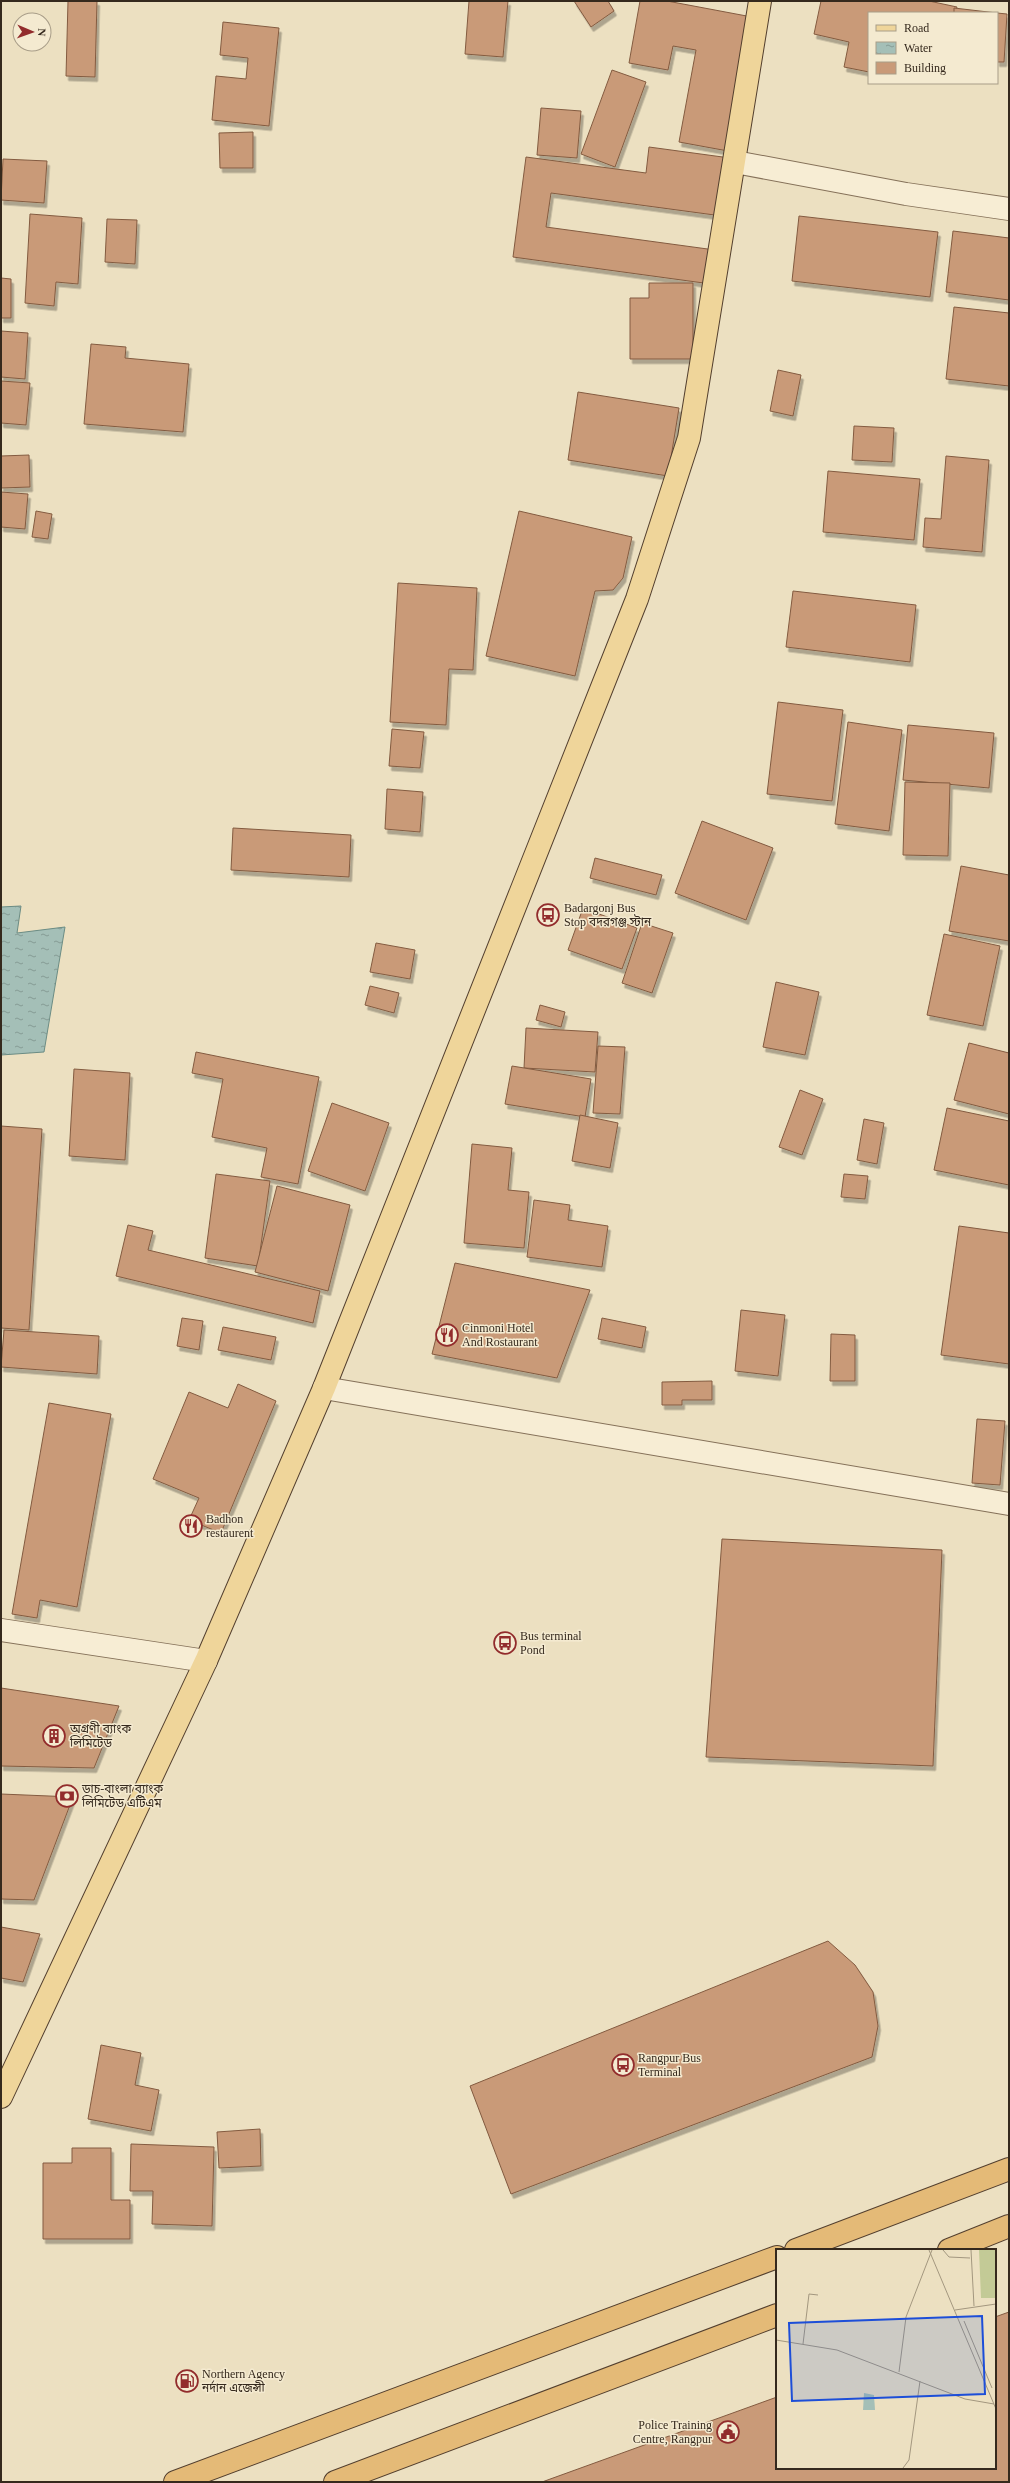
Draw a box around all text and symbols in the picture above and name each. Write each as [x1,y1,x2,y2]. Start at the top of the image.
north arrow [12,12,52,52]
legend [868,12,998,84]
text: Road [904,21,929,35]
text: N [36,28,48,37]
text: Water [904,41,932,55]
text: Building [904,61,946,75]
place label: Badargonj Bus Stop বদরগঞ্জ স্টান [564,901,652,929]
bus stop icon: Badargonj Bus Stop বদরগঞ্জ স্টান [535,902,561,928]
place label: Cinmoni Hotel And Rostaurant [462,1321,538,1349]
restaurant icon: Cinmoni Hotel And Rostaurant [434,1322,460,1348]
place label: Badhon restaurent [206,1512,254,1540]
restaurant icon: Badhon restaurent [178,1513,204,1539]
place label: Bus terminal Pond [520,1629,582,1657]
bus stop icon: Bus terminal Pond [492,1630,518,1656]
place label: অগ্রণী ব্যাংক লিমিটেড [69,1721,132,1750]
building icon: অগ্রণী ব্যাংক লিমিটেড [41,1723,67,1749]
place label: ডাচ-বাংলা ব্যাংক লিমিটেড এটিএম [81,1782,164,1810]
bank icon: ডাচ-বাংলা ব্যাংক লিমিটেড এটিএম [54,1783,80,1809]
place label: Rangpur Bus Terminal [638,2051,701,2079]
bus stop icon: Rangpur Bus Terminal [610,2052,636,2078]
inset map [776,2249,996,2469]
place label: Northern Agency নর্দান এজেন্সী [201,2367,285,2395]
fuel station icon: Northern Agency নর্দান এজেন্সী [174,2368,200,2394]
place label: Police Training Centre, Rangpur [633,2418,712,2446]
public building icon: Police Training Centre, Rangpur [715,2419,741,2445]

